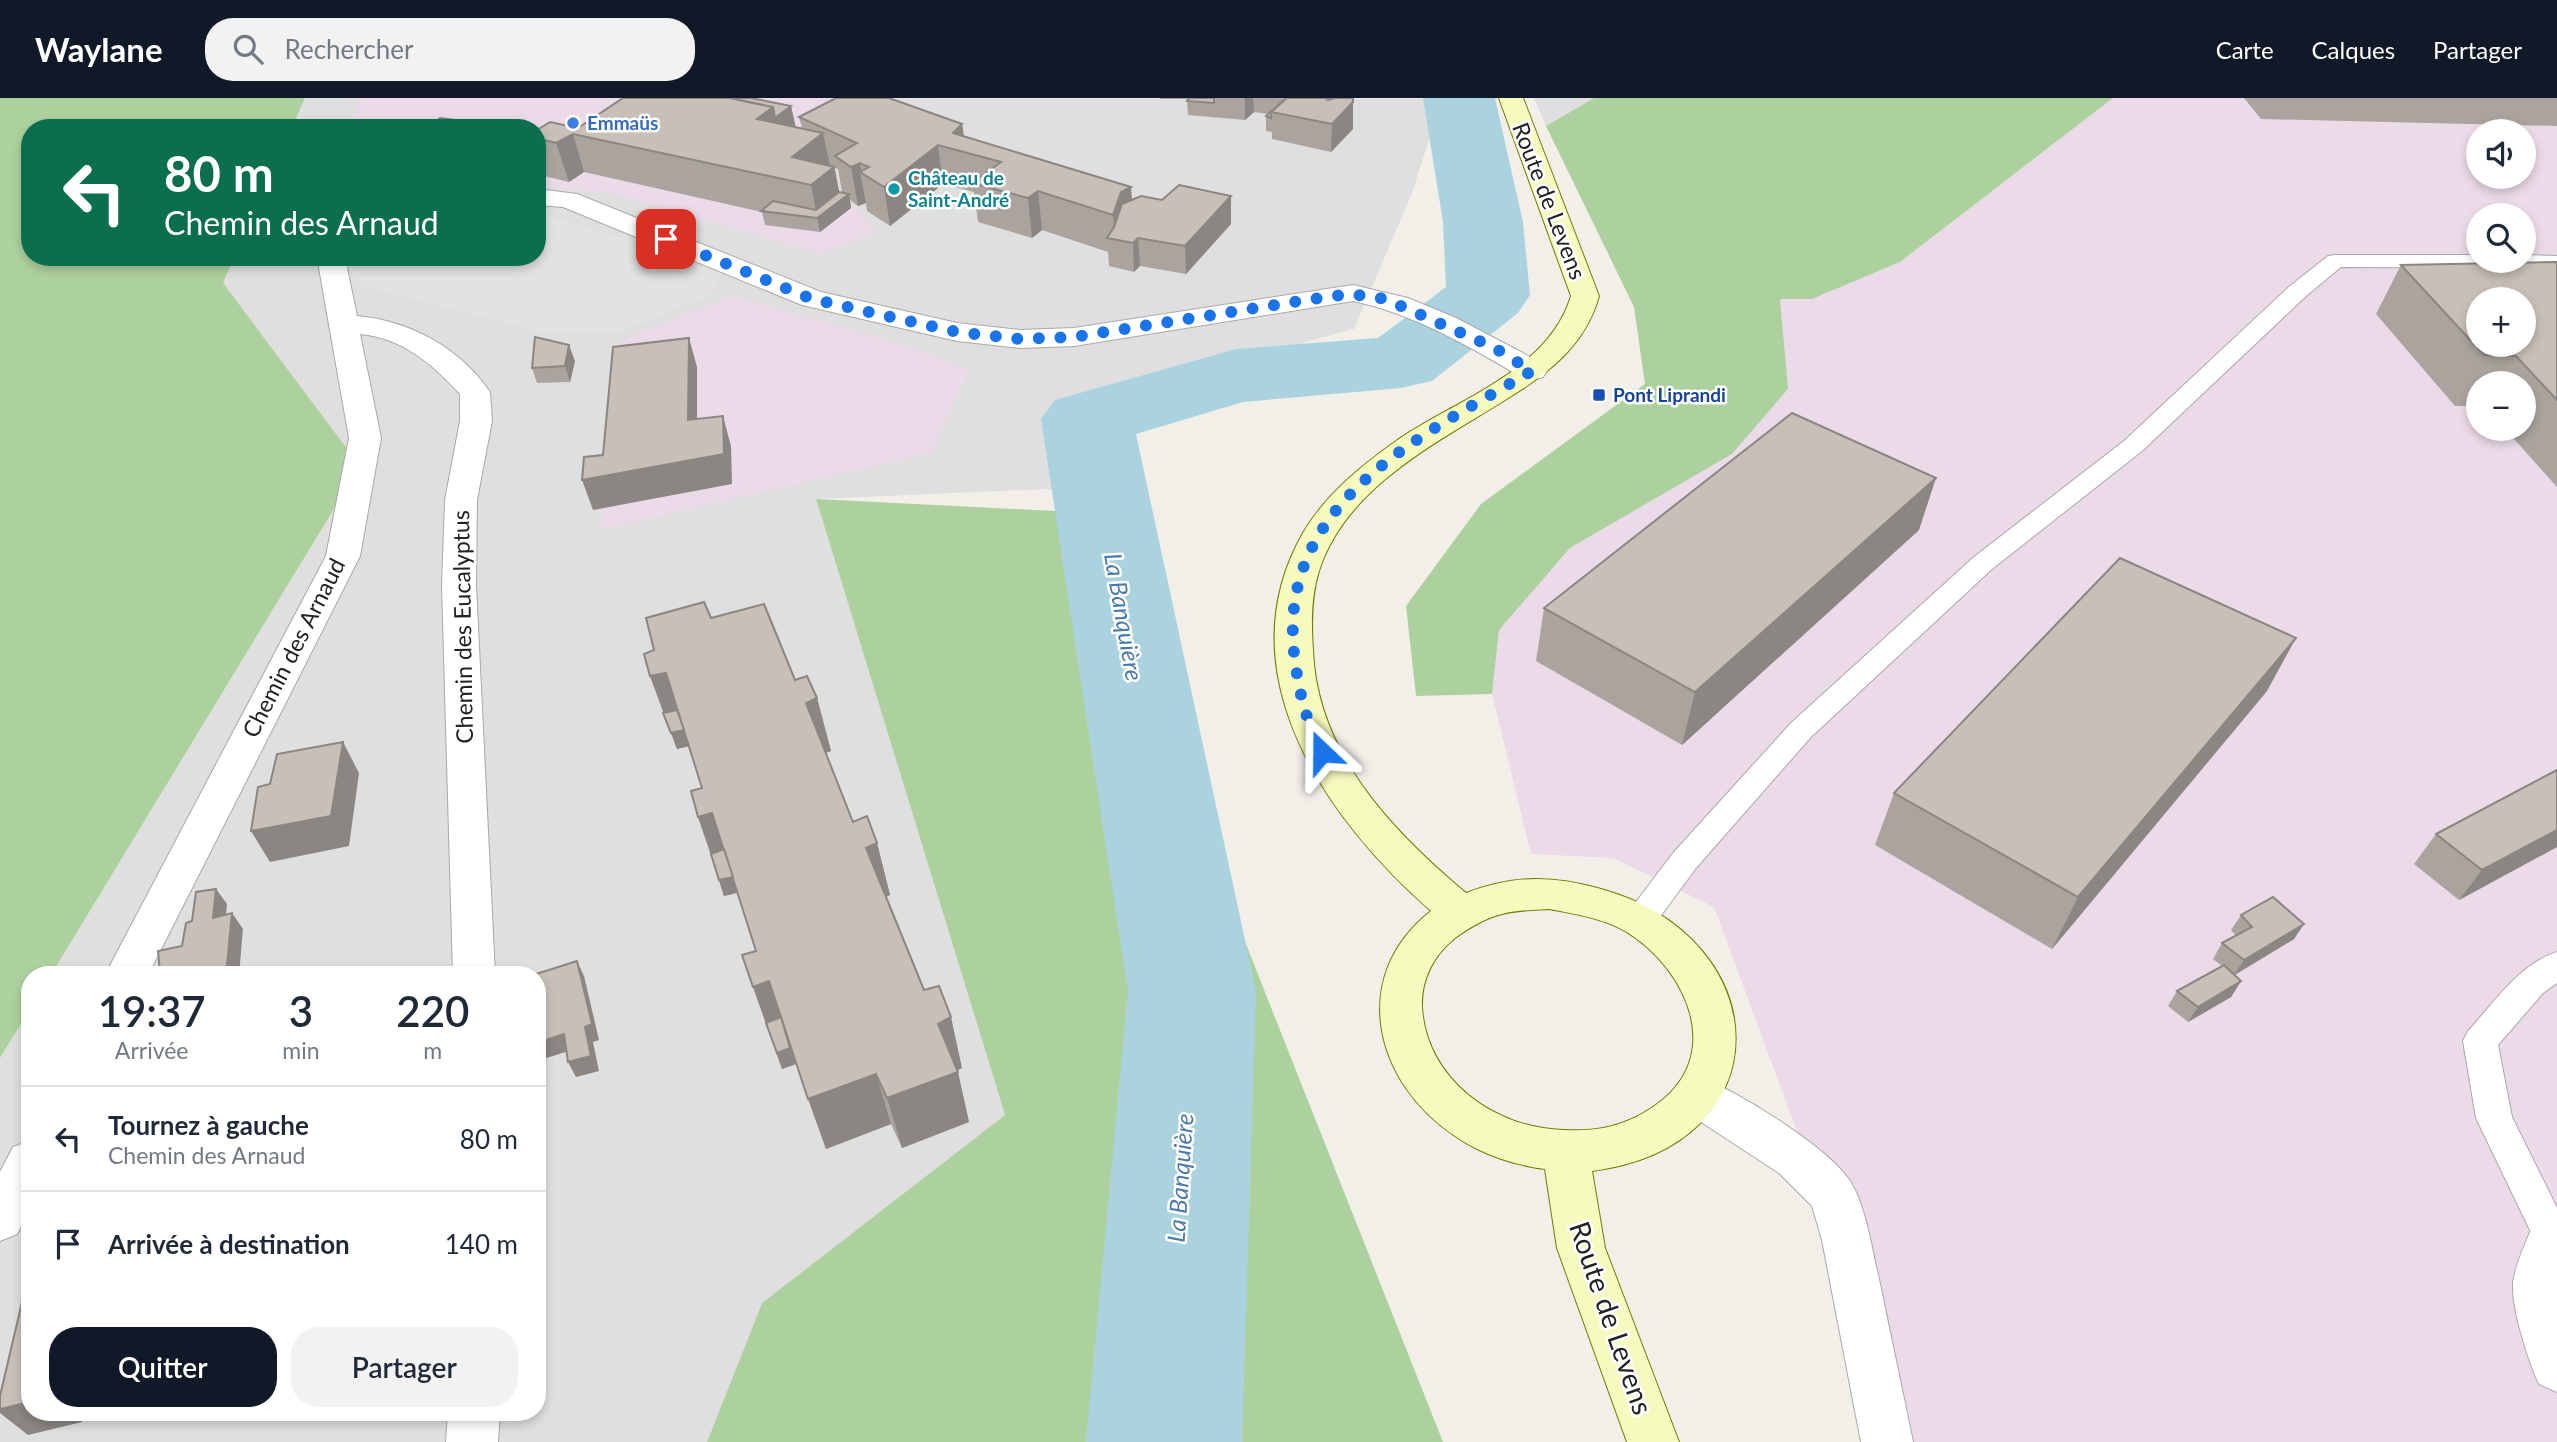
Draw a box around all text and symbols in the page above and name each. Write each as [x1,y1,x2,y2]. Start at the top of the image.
search box [205,18,695,81]
text: Waylane [35,29,163,69]
icon: search [229,30,267,68]
text: Rechercher [285,33,413,65]
text: Carte [2216,35,2274,64]
text: Calques [2312,35,2395,64]
text: Partager [2433,35,2522,64]
place label: Emmaüs [587,111,658,134]
marker: Emmaüs [565,115,581,131]
street label: Route de Levens [1507,118,1593,283]
map controls [2466,119,2536,441]
button: sound [2466,119,2536,189]
text: 80 m [164,144,274,202]
icon: left [49,147,140,238]
place label: Château de Saint-André [908,166,1009,211]
marker: Château de Saint-André [886,181,902,197]
text: Chemin des Arnaud [164,203,439,242]
button: search [2466,203,2536,273]
pin [636,209,696,269]
icon: arrive [647,220,685,258]
button: + [2466,287,2536,357]
button: − [2466,371,2536,441]
place label: Pont Liprandi [1613,383,1726,406]
marker: Pont Liprandi [1591,387,1607,403]
street label: Chemin des Eucalyptus [446,510,478,744]
water label: La Banquière [1099,551,1150,683]
street label: Chemin des Arnaud [236,553,350,742]
position arrow [1285,715,1359,789]
text: 19:37 [98,986,206,1036]
text: 3 [289,986,313,1036]
text: 220 [396,986,469,1036]
text: Arrivée [115,1036,188,1064]
text: min [282,1036,320,1064]
text: m [423,1036,442,1064]
text: Tournez à gauche [108,1109,309,1141]
water label: La Banquière [1161,1112,1198,1243]
icon: left [49,1120,87,1158]
text: 80 m [460,1123,518,1155]
text: Chemin des Arnaud [108,1141,305,1169]
street label: Route de Levens [1563,1217,1661,1419]
icon: arrive [49,1225,87,1263]
text: Arrivée à destination [108,1228,350,1260]
text: 140 m [445,1228,518,1260]
button: Quitter [49,1327,277,1407]
button: Partager [291,1327,518,1407]

